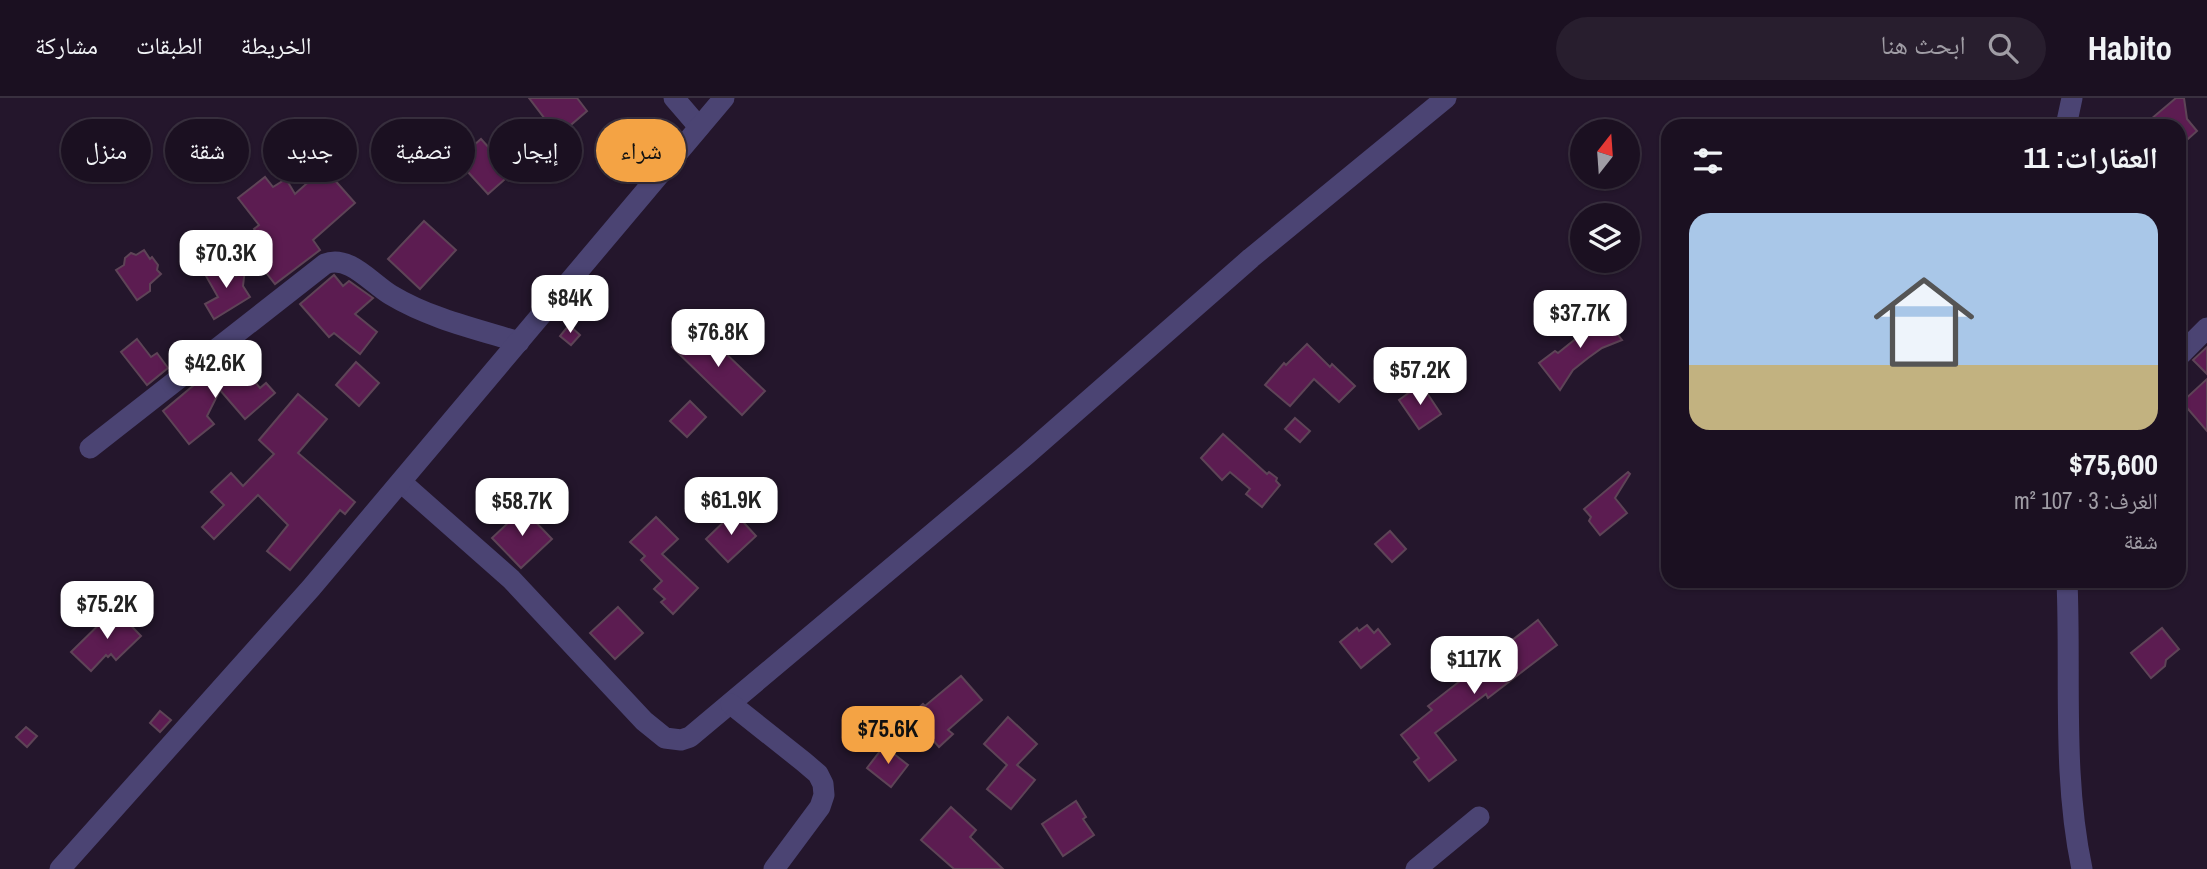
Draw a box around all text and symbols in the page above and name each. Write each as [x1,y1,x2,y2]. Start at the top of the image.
search box [1556,17,2046,80]
text: Habito [2088,26,2172,70]
text: ابحث هنا [1881,27,1966,62]
text: مشاركة [35,29,98,61]
text: الطبقات [136,29,203,61]
text: الخريطة [241,29,311,61]
icon: search [1984,29,2022,67]
chip: منزل [61,119,151,182]
chip: شقة [165,119,249,182]
chip: جديد [263,119,357,182]
chip: تصفية [371,119,475,182]
chip: إيجار [489,119,582,182]
chip: شراء [596,119,686,182]
north arrow [1570,119,1640,189]
map controls [1570,119,1640,273]
text: العقارات: 11 [2023,137,2158,177]
icon: filters [1689,142,1727,180]
button: layers [1570,203,1640,273]
pin: $70.3K [169,230,283,290]
text: $70.3K [196,237,256,268]
icon: home [1861,259,1987,385]
pin: $84K [529,275,611,335]
text: $84K [547,282,593,313]
pin: $37.7K [1523,290,1637,350]
text: $37.7K [1550,297,1610,328]
pin: $76.8K [661,310,775,369]
text: $76.8K [688,316,748,347]
pin: $42.6K [158,341,272,400]
text: $42.6K [185,347,245,378]
pin: $57.2K [1363,348,1477,407]
text: $57.2K [1390,354,1450,385]
text: $75,600 [2069,444,2158,484]
pin: $58.7K [465,478,579,538]
pin: $61.9K [674,478,788,537]
text: $61.9K [701,484,761,515]
text: $58.7K [492,485,552,516]
text: الغرف: 3 · 107 m² [2014,485,2158,516]
text: شقة [2124,525,2158,556]
pin: $75.2K [50,582,164,641]
text: $75.2K [77,588,137,619]
pin: $117K [1425,636,1523,696]
text: $117K [1447,643,1501,674]
pin: $75.6K [831,706,945,766]
text: $75.6K [858,713,918,744]

